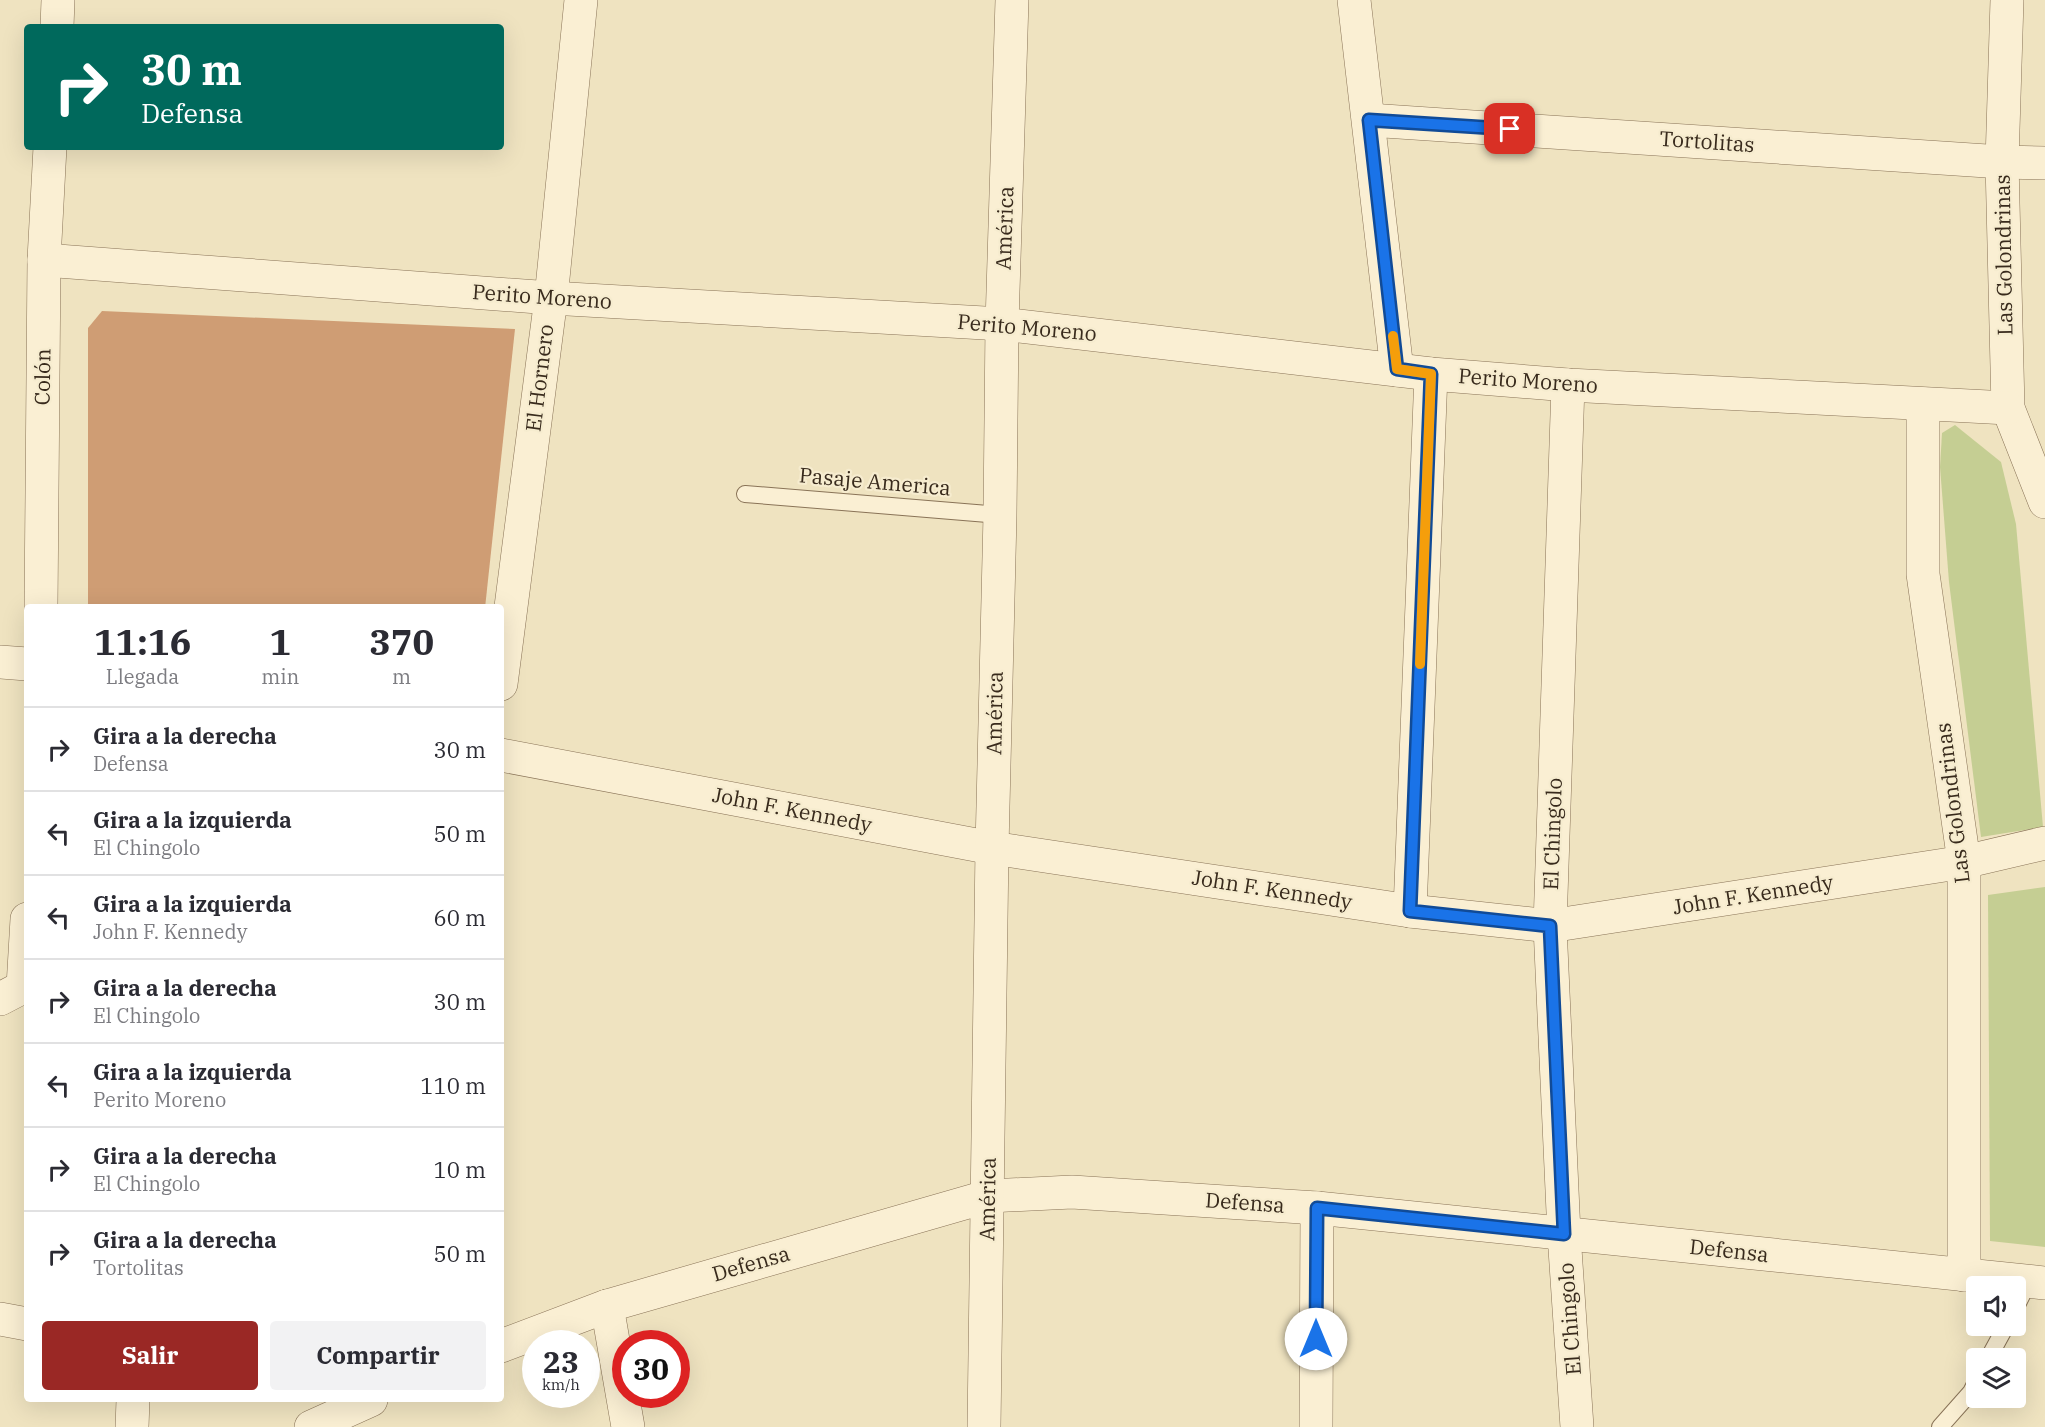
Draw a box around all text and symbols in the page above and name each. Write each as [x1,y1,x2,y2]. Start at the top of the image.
text: 30 m [141,42,242,97]
icon: right [42,48,120,126]
text: Defensa [141,95,243,130]
pin [1484,103,1535,154]
icon: arrive [1493,112,1526,145]
street label: Tortolitas [1659,124,1756,158]
street label: Las Golondrinas [1988,174,2018,336]
street label: América [989,186,1019,270]
street label: Perito Moreno [471,277,613,315]
street label: Perito Moreno [956,307,1098,347]
street label: El Hornero [519,323,559,433]
street label: Colón [28,348,56,406]
street label: Perito Moreno [1457,361,1599,399]
street label: Pasaje America [798,460,952,502]
text: 11:16 [94,618,191,665]
text: 1 [269,618,291,665]
text: 370 [369,618,434,665]
text: Llegada [106,663,179,690]
text: min [261,663,299,690]
text: m [392,663,411,690]
street label: América [979,671,1009,755]
text: Gira a la derecha [93,721,277,750]
street label: Las Golondrinas [1928,721,1976,885]
icon: right [42,733,75,766]
text: 30 m [434,735,486,764]
text: Defensa [93,750,169,777]
street label: El Chingolo [1536,777,1568,891]
street label: John F. Kennedy [710,780,875,838]
text: Gira a la izquierda [93,805,292,834]
icon: left [42,817,75,850]
text: 50 m [434,819,486,848]
text: El Chingolo [93,834,200,861]
street label: John F. Kennedy [1190,863,1355,916]
street label: John F. Kennedy [1671,867,1836,921]
text: Gira a la izquierda [93,889,292,918]
icon: left [42,901,75,934]
text: 60 m [434,903,486,932]
text: John F. Kennedy [93,918,247,945]
text: Gira a la derecha [93,973,277,1002]
icon: right [42,985,75,1018]
text: 30 m [434,987,486,1016]
text: El Chingolo [93,1002,200,1029]
text: Gira a la izquierda [93,1057,292,1086]
icon: left [42,1069,75,1102]
text: 110 m [420,1071,486,1100]
text: Perito Moreno [93,1086,226,1113]
text: Gira a la derecha [93,1141,277,1170]
icon: right [42,1153,75,1186]
text: 10 m [434,1155,486,1184]
street label: América [972,1157,1002,1241]
text: El Chingolo [93,1170,200,1197]
street label: Defensa [1204,1185,1286,1219]
text: Gira a la derecha [93,1225,277,1254]
street label: Defensa [1688,1232,1770,1268]
icon: right [42,1237,75,1270]
text: 50 m [434,1239,486,1268]
street label: Defensa [709,1239,793,1287]
text: Tortolitas [93,1254,184,1281]
street label: El Chingolo [1551,1262,1587,1376]
map controls [1966,1276,2026,1408]
button: sound [1966,1276,2026,1336]
position arrow [1284,1307,1348,1371]
button: Salir [42,1321,258,1390]
button: Compartir [270,1321,486,1390]
speed limit sign: 30 [612,1330,690,1408]
text: 23 [543,1342,579,1381]
button: layers [1966,1348,2026,1408]
text: km/h [542,1375,580,1394]

